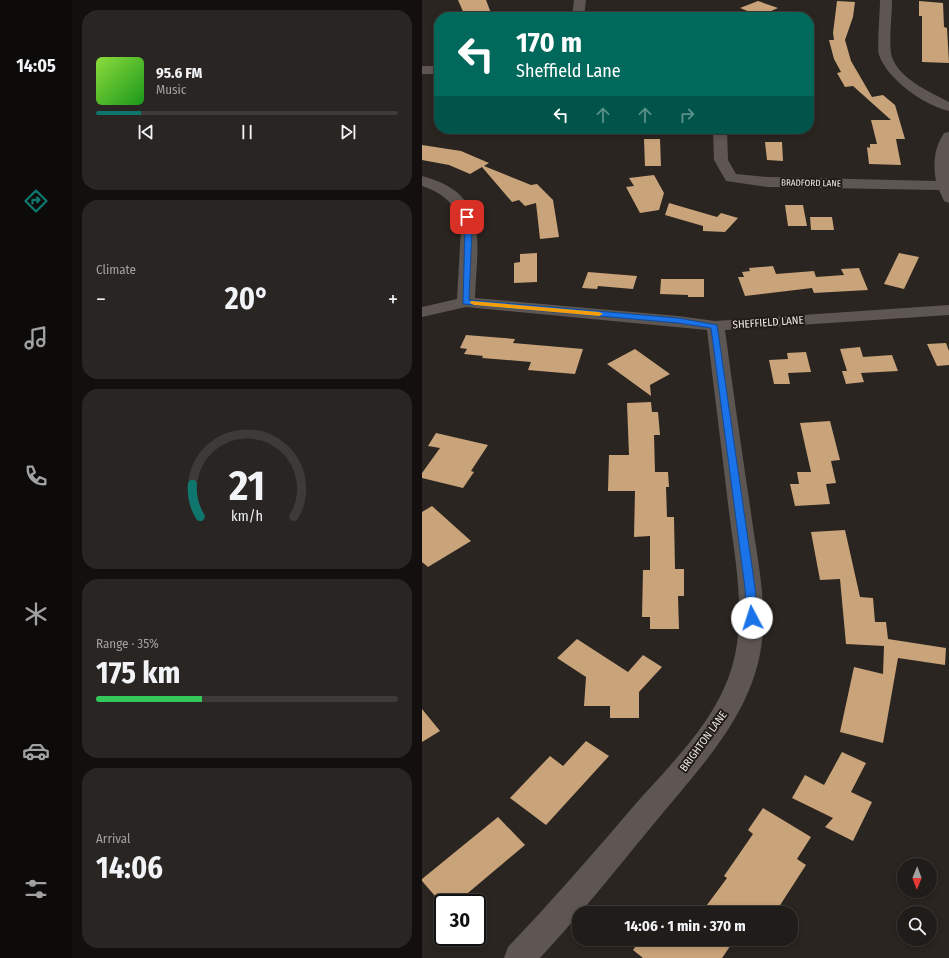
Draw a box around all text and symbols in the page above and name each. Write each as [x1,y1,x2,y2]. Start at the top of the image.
text: 170 m [516,26,582,59]
icon: left [450,28,502,80]
text: 14:05 [16,55,56,77]
text: Sheffield Lane [516,60,621,82]
text: 95.6 FM [156,64,202,82]
text: Music [156,82,186,97]
icon: left [550,104,572,126]
icon: ahead [592,104,614,126]
icon: ahead [634,104,656,126]
icon: right [676,104,698,126]
icon: previous [135,121,157,143]
icon: pause [236,121,258,143]
icon: next [337,121,359,143]
street label: BRADFORD LANE [781,177,841,189]
icon: directions [22,187,50,215]
pin [450,200,484,234]
icon: arrive [456,206,478,228]
text: Climate [96,262,136,277]
text: 20° [225,281,269,317]
text: − [96,286,106,313]
text: + [388,286,398,313]
street label: SHEFFIELD LANE [732,314,804,331]
icon: music [22,324,50,352]
text: 21 [228,461,265,511]
icon: phone [22,462,50,490]
text: km/h [231,508,263,525]
position arrow [731,597,773,639]
icon: climate [22,600,50,628]
text: Range · 35% [96,636,159,651]
text: 175 km [96,655,180,691]
street label: BRIGHTON LANE [677,709,730,774]
icon: car [22,737,50,765]
text: Arrival [96,831,130,846]
text: 14:06 [96,850,163,886]
north arrow [897,858,937,898]
map controls [897,858,937,946]
icon: filters [22,875,50,903]
speed limit sign: 30 [434,894,486,946]
button: search [897,906,937,946]
text: 14:06 · 1 min · 370 m [624,917,746,935]

